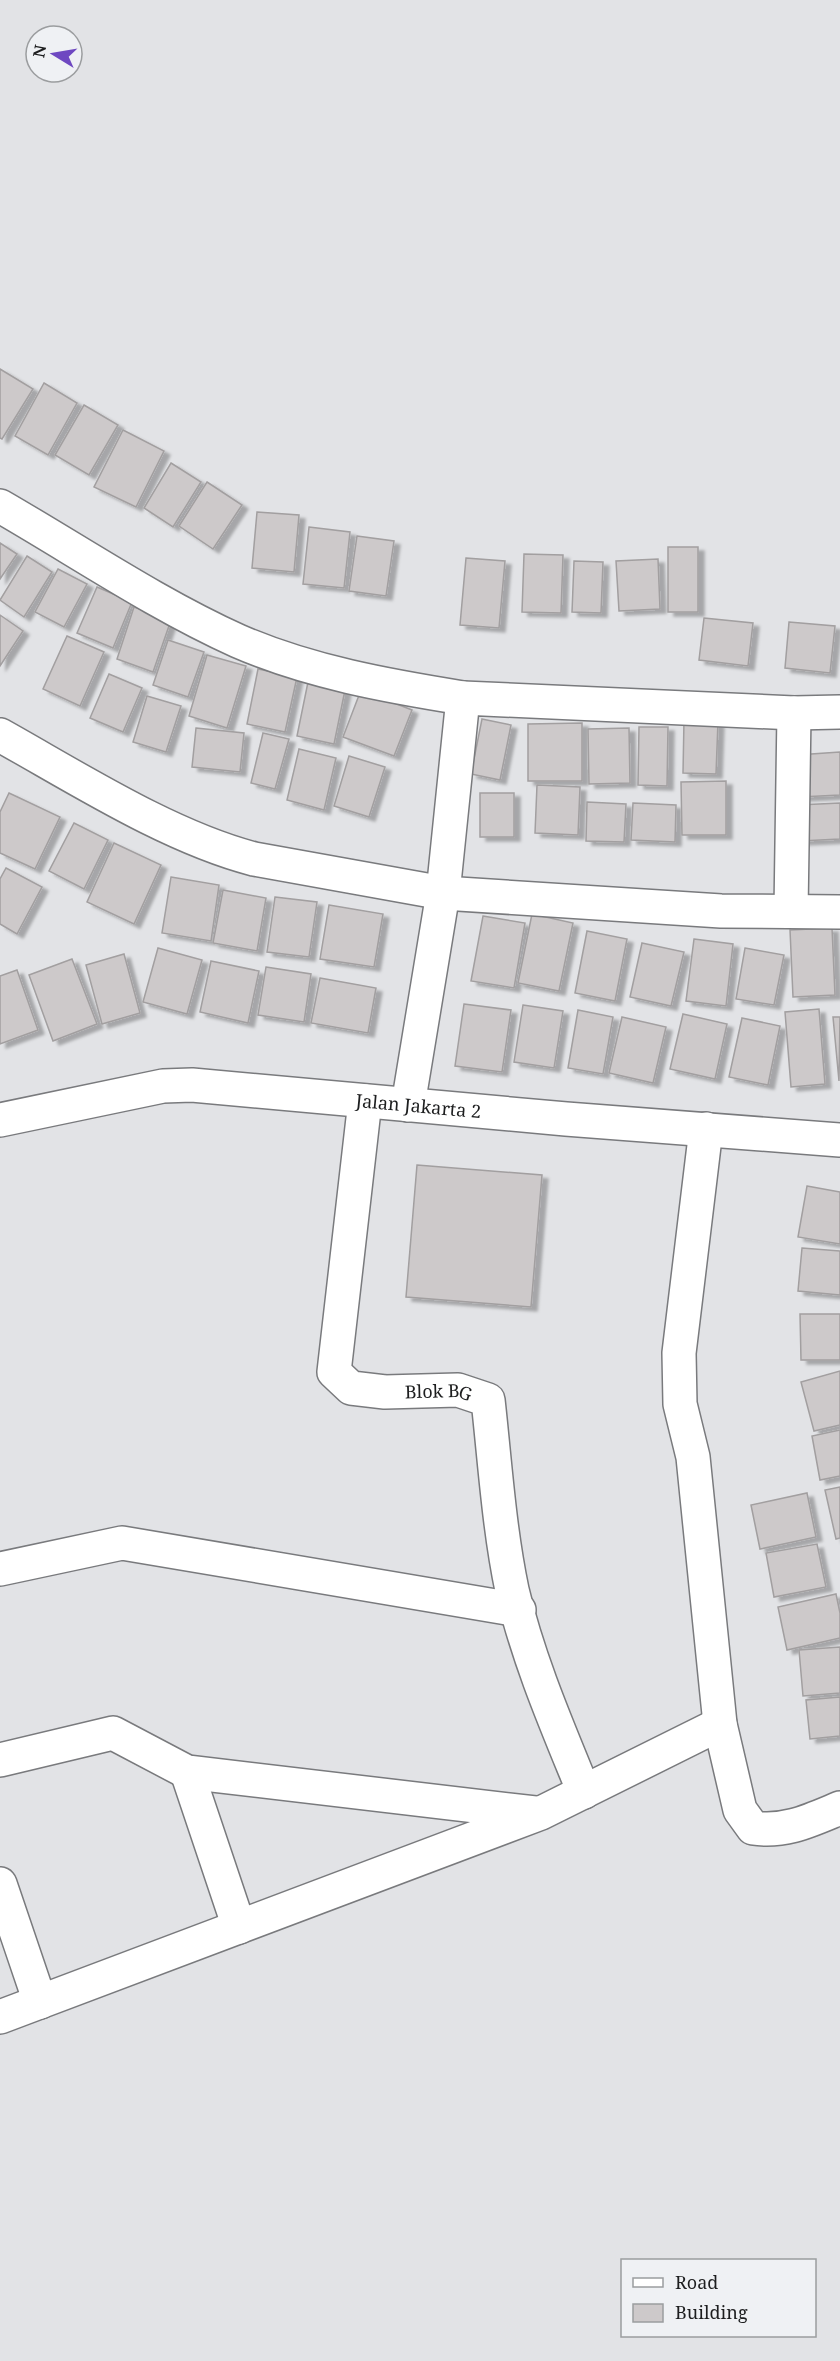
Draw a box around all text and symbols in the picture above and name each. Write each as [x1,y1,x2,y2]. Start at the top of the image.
north arrow [24,24,84,84]
text: N [27,42,51,59]
street label: Jalan Jakarta 2 [354,1088,482,1123]
street label: Blok BG [405,1378,476,1406]
legend [621,2259,816,2337]
text: Road [675,2270,718,2294]
text: Building [675,2300,748,2324]

